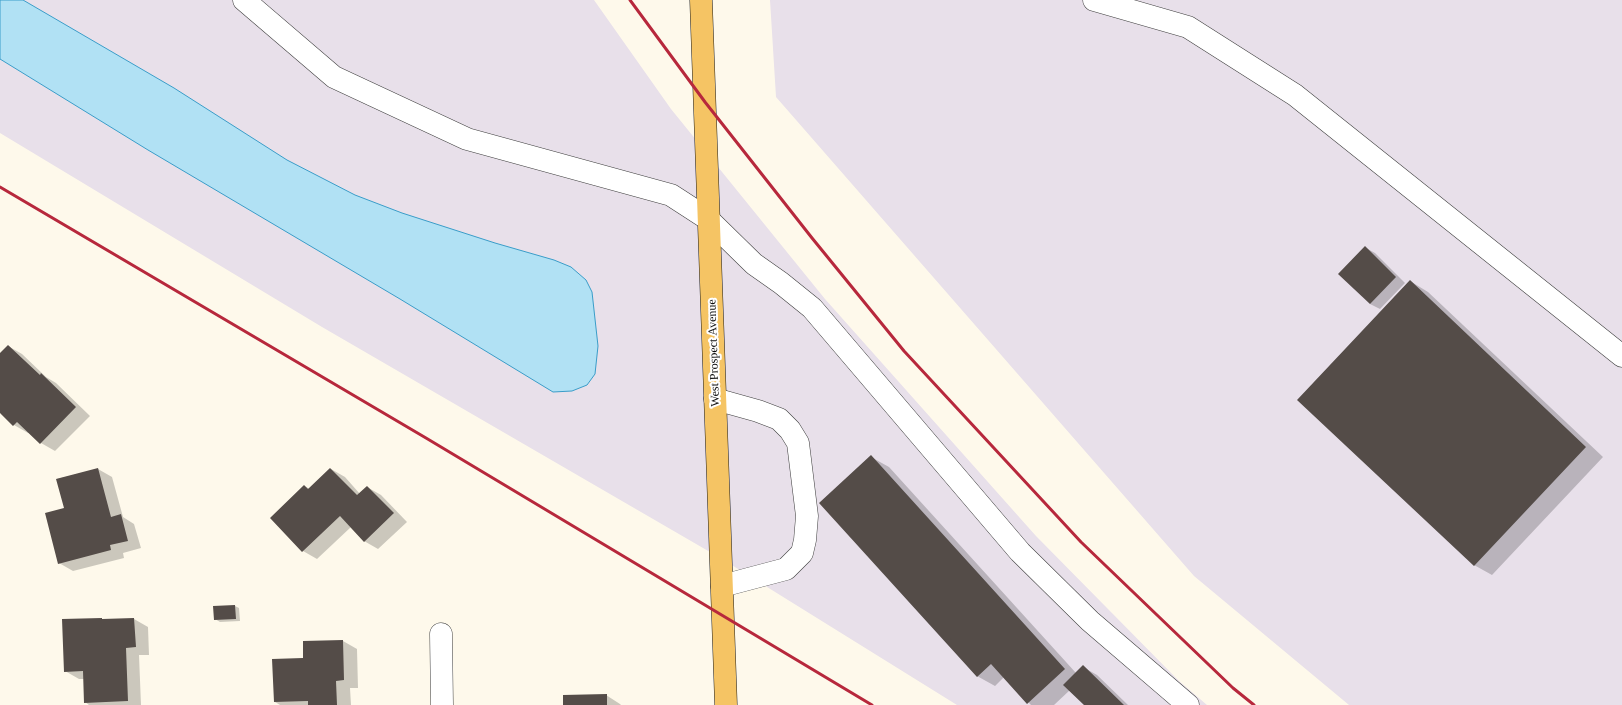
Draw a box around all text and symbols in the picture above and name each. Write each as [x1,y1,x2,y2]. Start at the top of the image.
street label: West Prospect Avenue [705,299,723,407]

